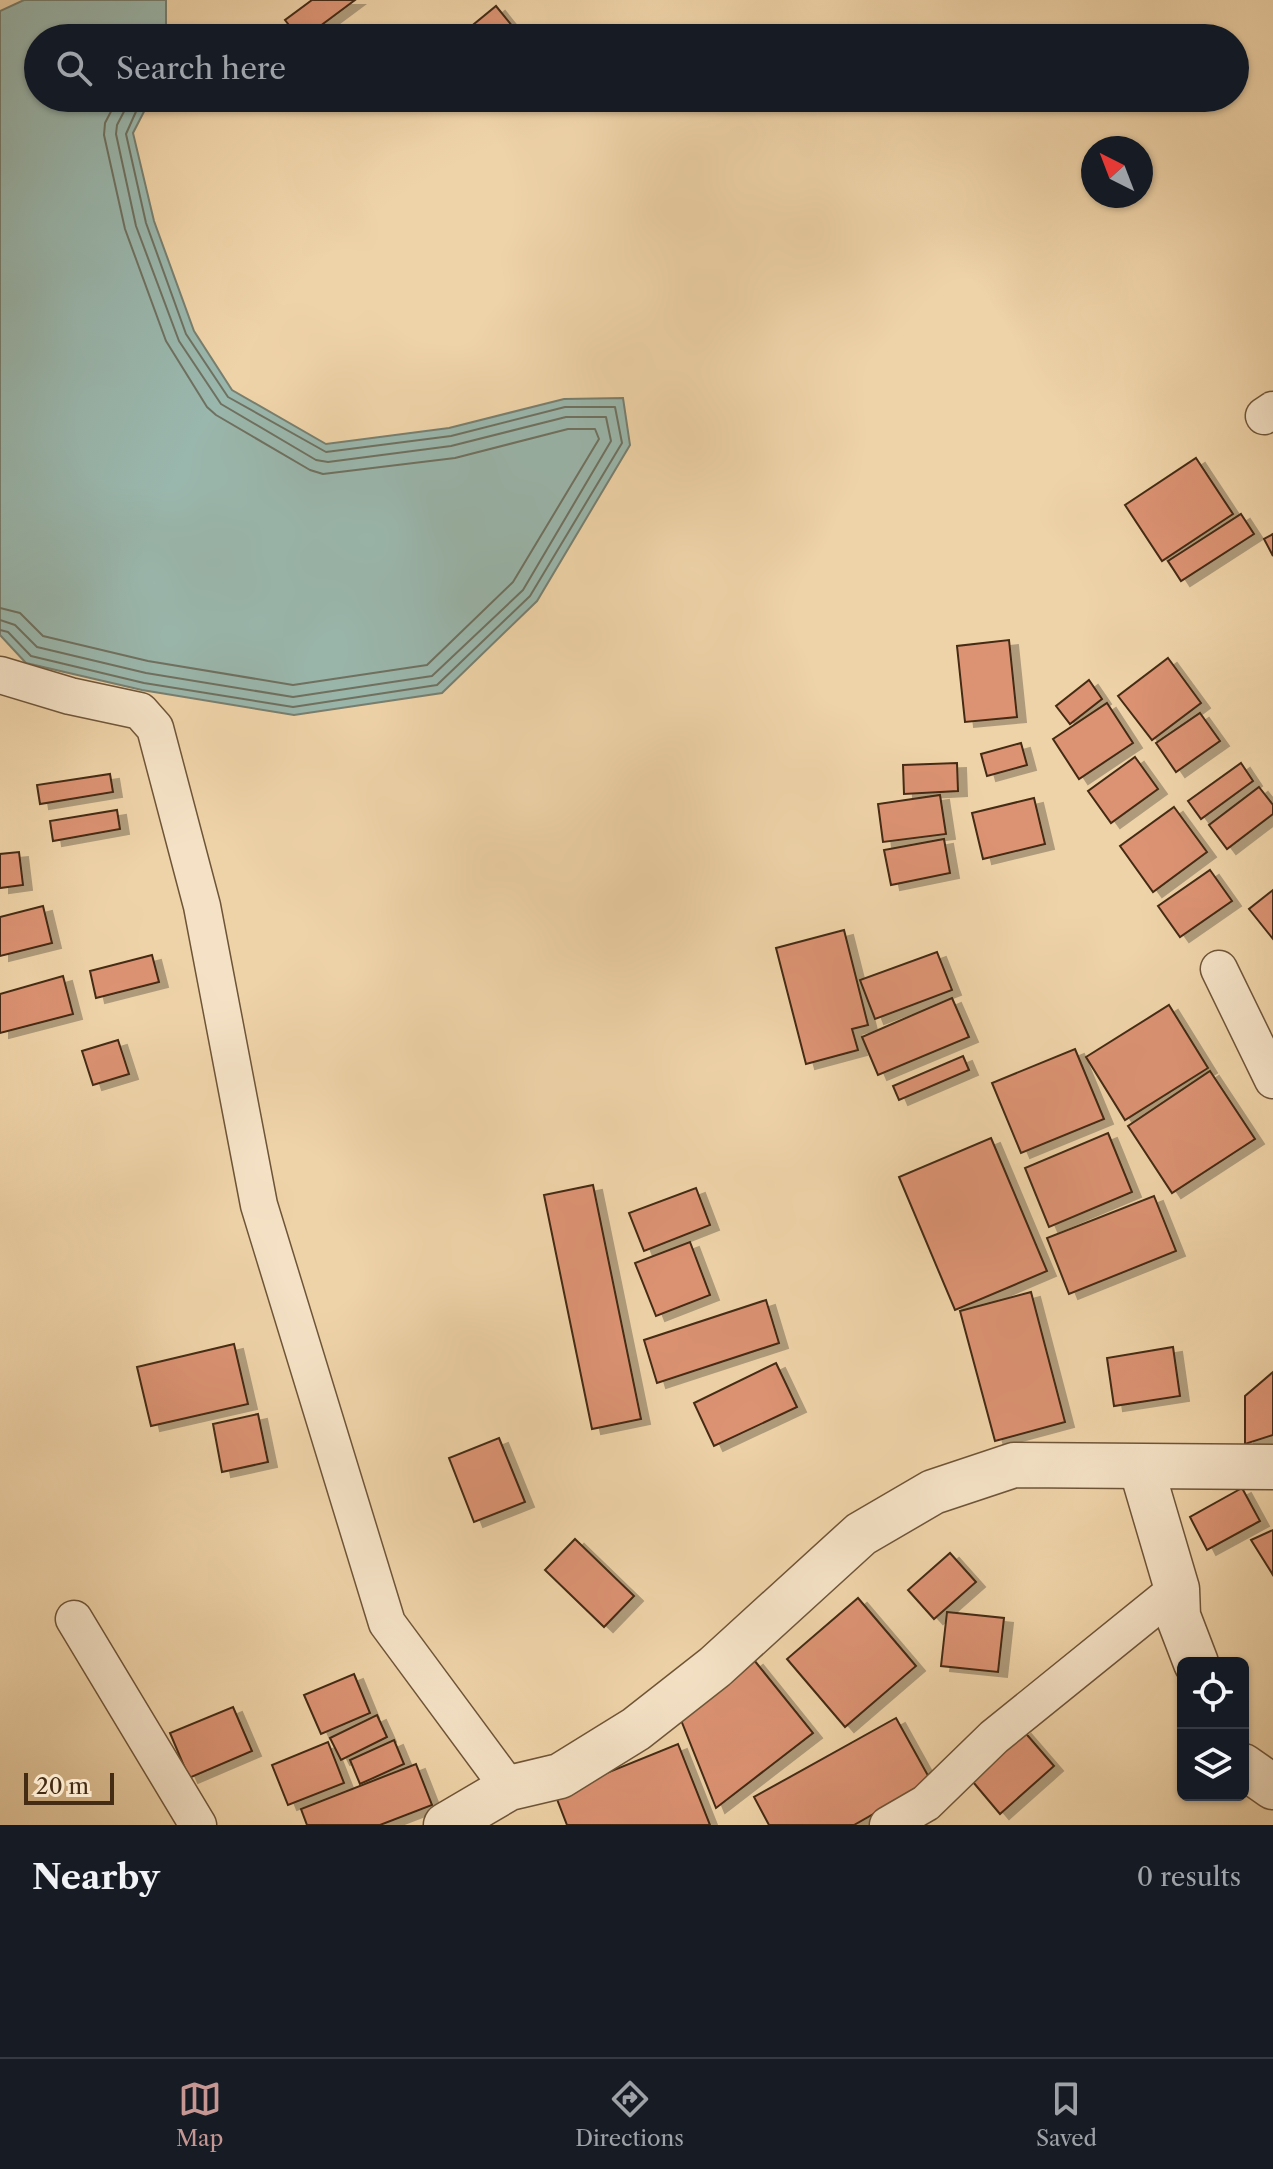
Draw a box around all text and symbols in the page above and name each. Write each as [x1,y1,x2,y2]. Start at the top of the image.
search box [24,24,1249,112]
icon: search [52,46,96,90]
text: Search here [116,50,286,87]
north arrow [1081,136,1153,208]
map controls [1177,1657,1249,1801]
button: locate [1177,1657,1249,1729]
button: layers [1177,1729,1249,1801]
scale bar [24,1769,114,1805]
text: 20 m [36,1773,89,1800]
text: Nearby [32,1856,160,1898]
text: 0 results [1137,1861,1241,1893]
tab: Map [176,2077,223,2152]
tab: Directions [575,2077,684,2152]
tab: Saved [1036,2077,1097,2152]

